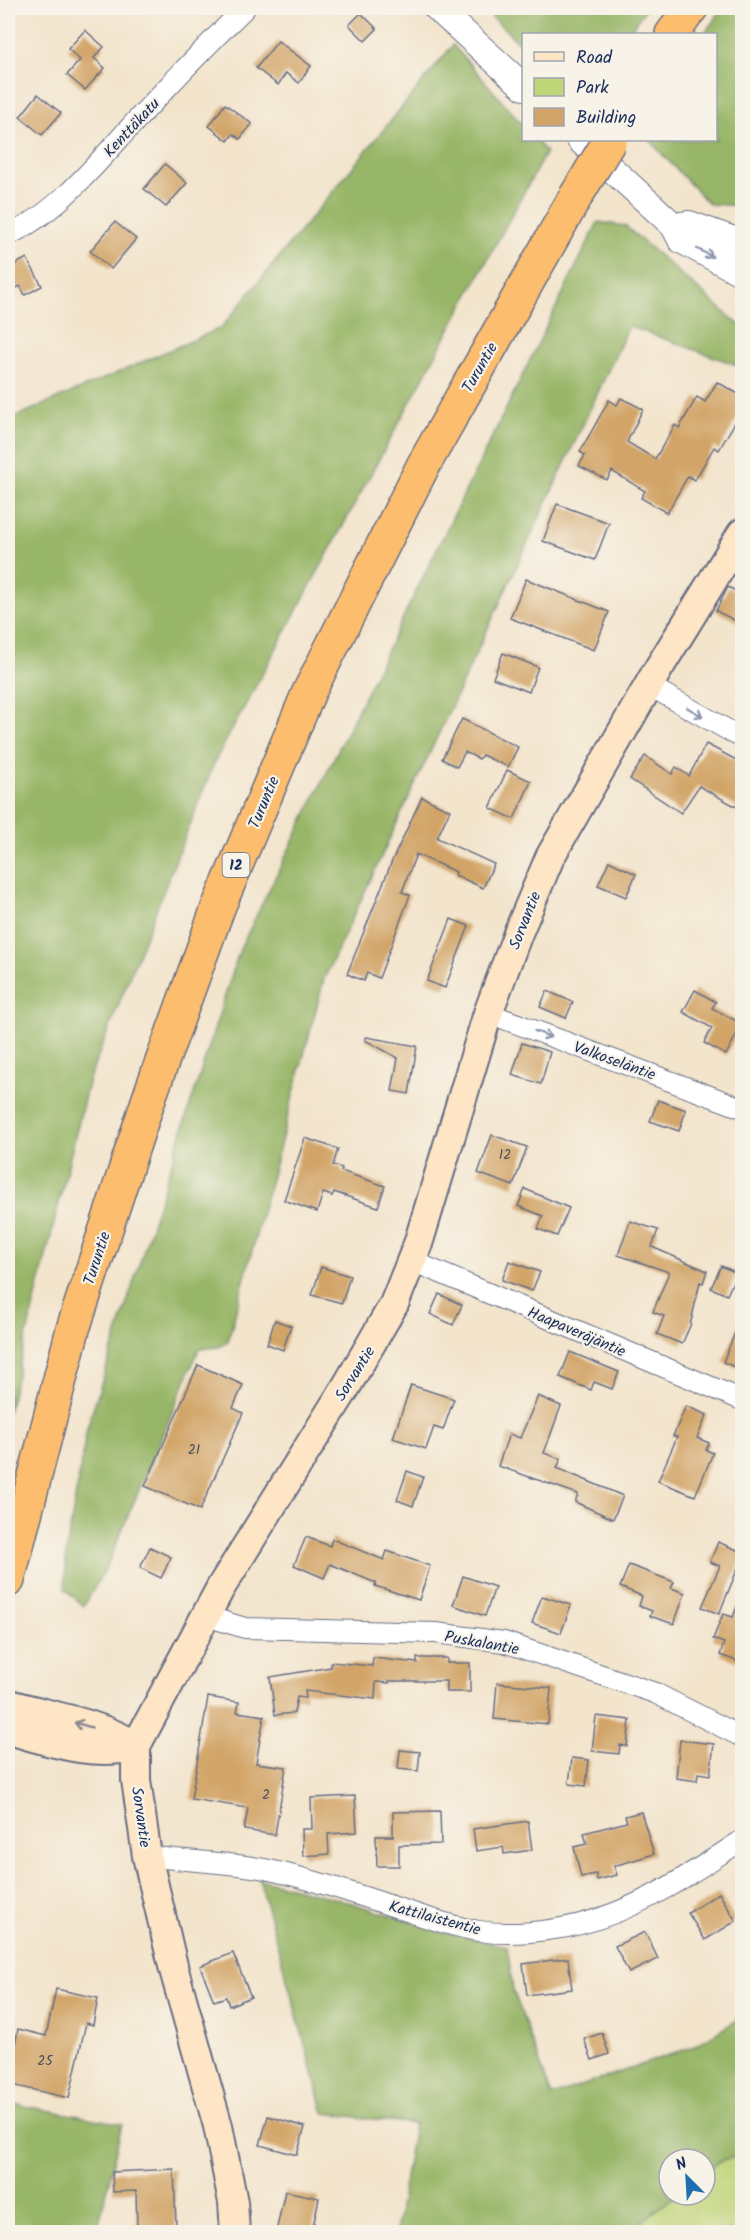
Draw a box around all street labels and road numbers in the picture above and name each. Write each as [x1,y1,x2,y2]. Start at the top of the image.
street label: Kenttäkatu [98,92,167,164]
street label: Turuntie [456,338,505,398]
street label: Turuntie [242,772,287,833]
road number: 12 [222,853,250,877]
street label: Sorvantie [502,888,548,954]
street label: Valkoseläntie [570,1035,659,1088]
street label: Turuntie [77,1228,118,1288]
street label: Haapaveräjäntie [523,1300,630,1364]
street label: Sorvantie [329,1341,382,1406]
street label: Puskalantie [442,1625,521,1662]
street label: Sorvantie [124,1785,157,1849]
street label: Kattilaistentie [386,1894,483,1943]

